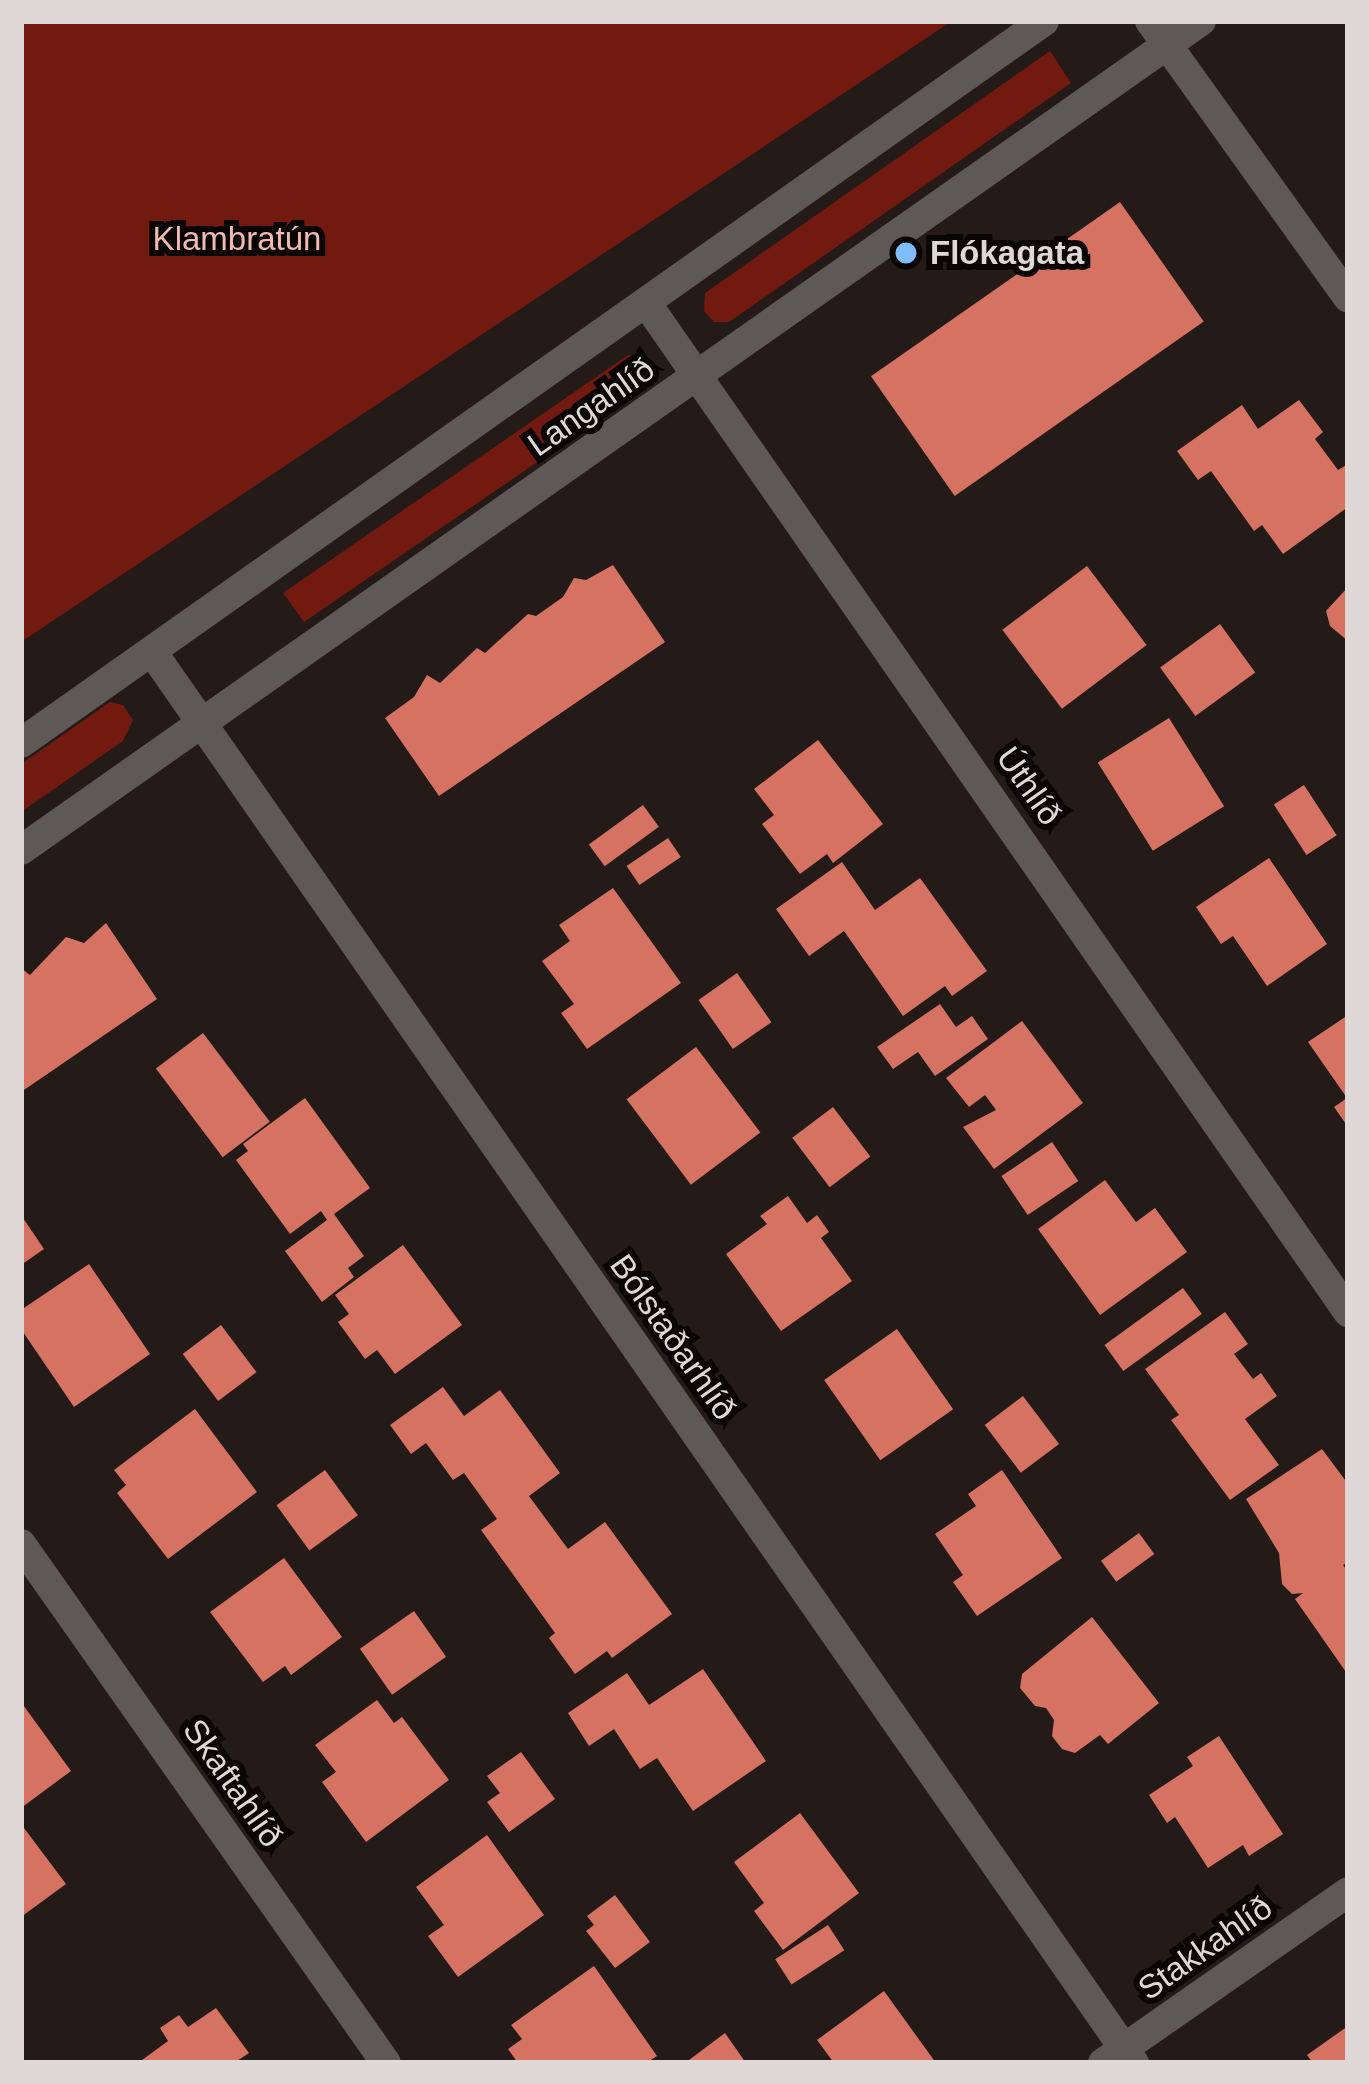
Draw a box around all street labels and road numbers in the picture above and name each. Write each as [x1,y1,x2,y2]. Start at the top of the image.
street label: Langahlíð [520,349,662,465]
street label: Úthlíð [988,739,1070,833]
street label: Bólstaðarhlíð [602,1247,744,1427]
street label: Skaftahlíð [175,1712,291,1854]
street label: Stakkahlíð [1131,1888,1279,2008]

